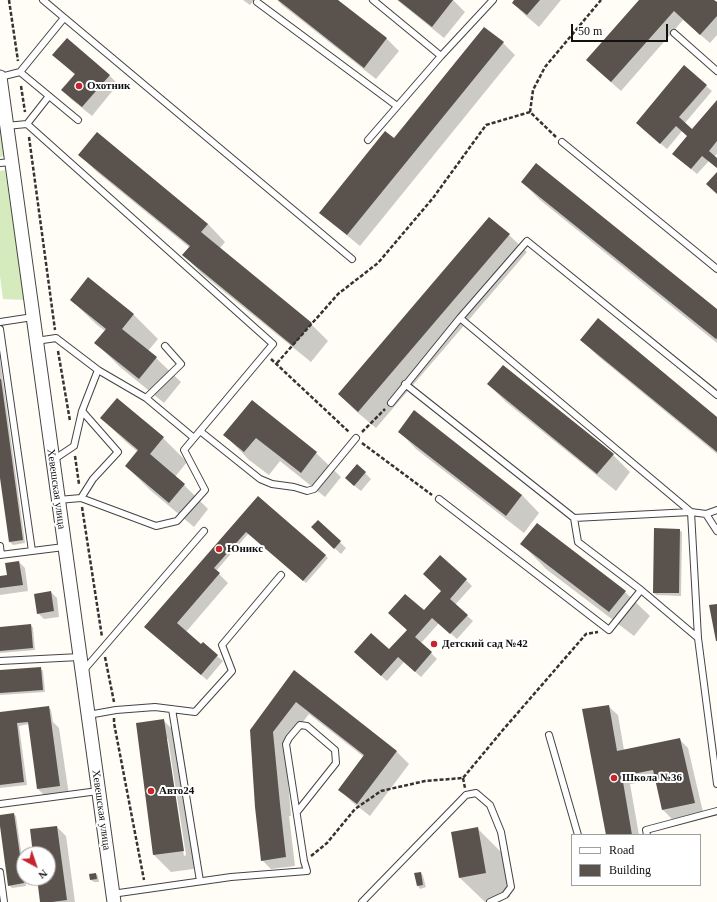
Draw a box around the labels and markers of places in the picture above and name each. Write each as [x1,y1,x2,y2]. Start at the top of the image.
place label: Охотник [87,79,130,93]
marker: Охотник [74,81,84,91]
place label: Юникс [227,542,263,556]
marker: Юникс [214,544,224,554]
place label: Детский сад №42 [442,637,528,651]
marker: Детский сад №42 [429,639,439,649]
place label: Школа №36 [622,771,682,785]
marker: Школа №36 [609,773,619,783]
place label: Авто24 [159,784,194,798]
marker: Авто24 [146,786,156,796]

